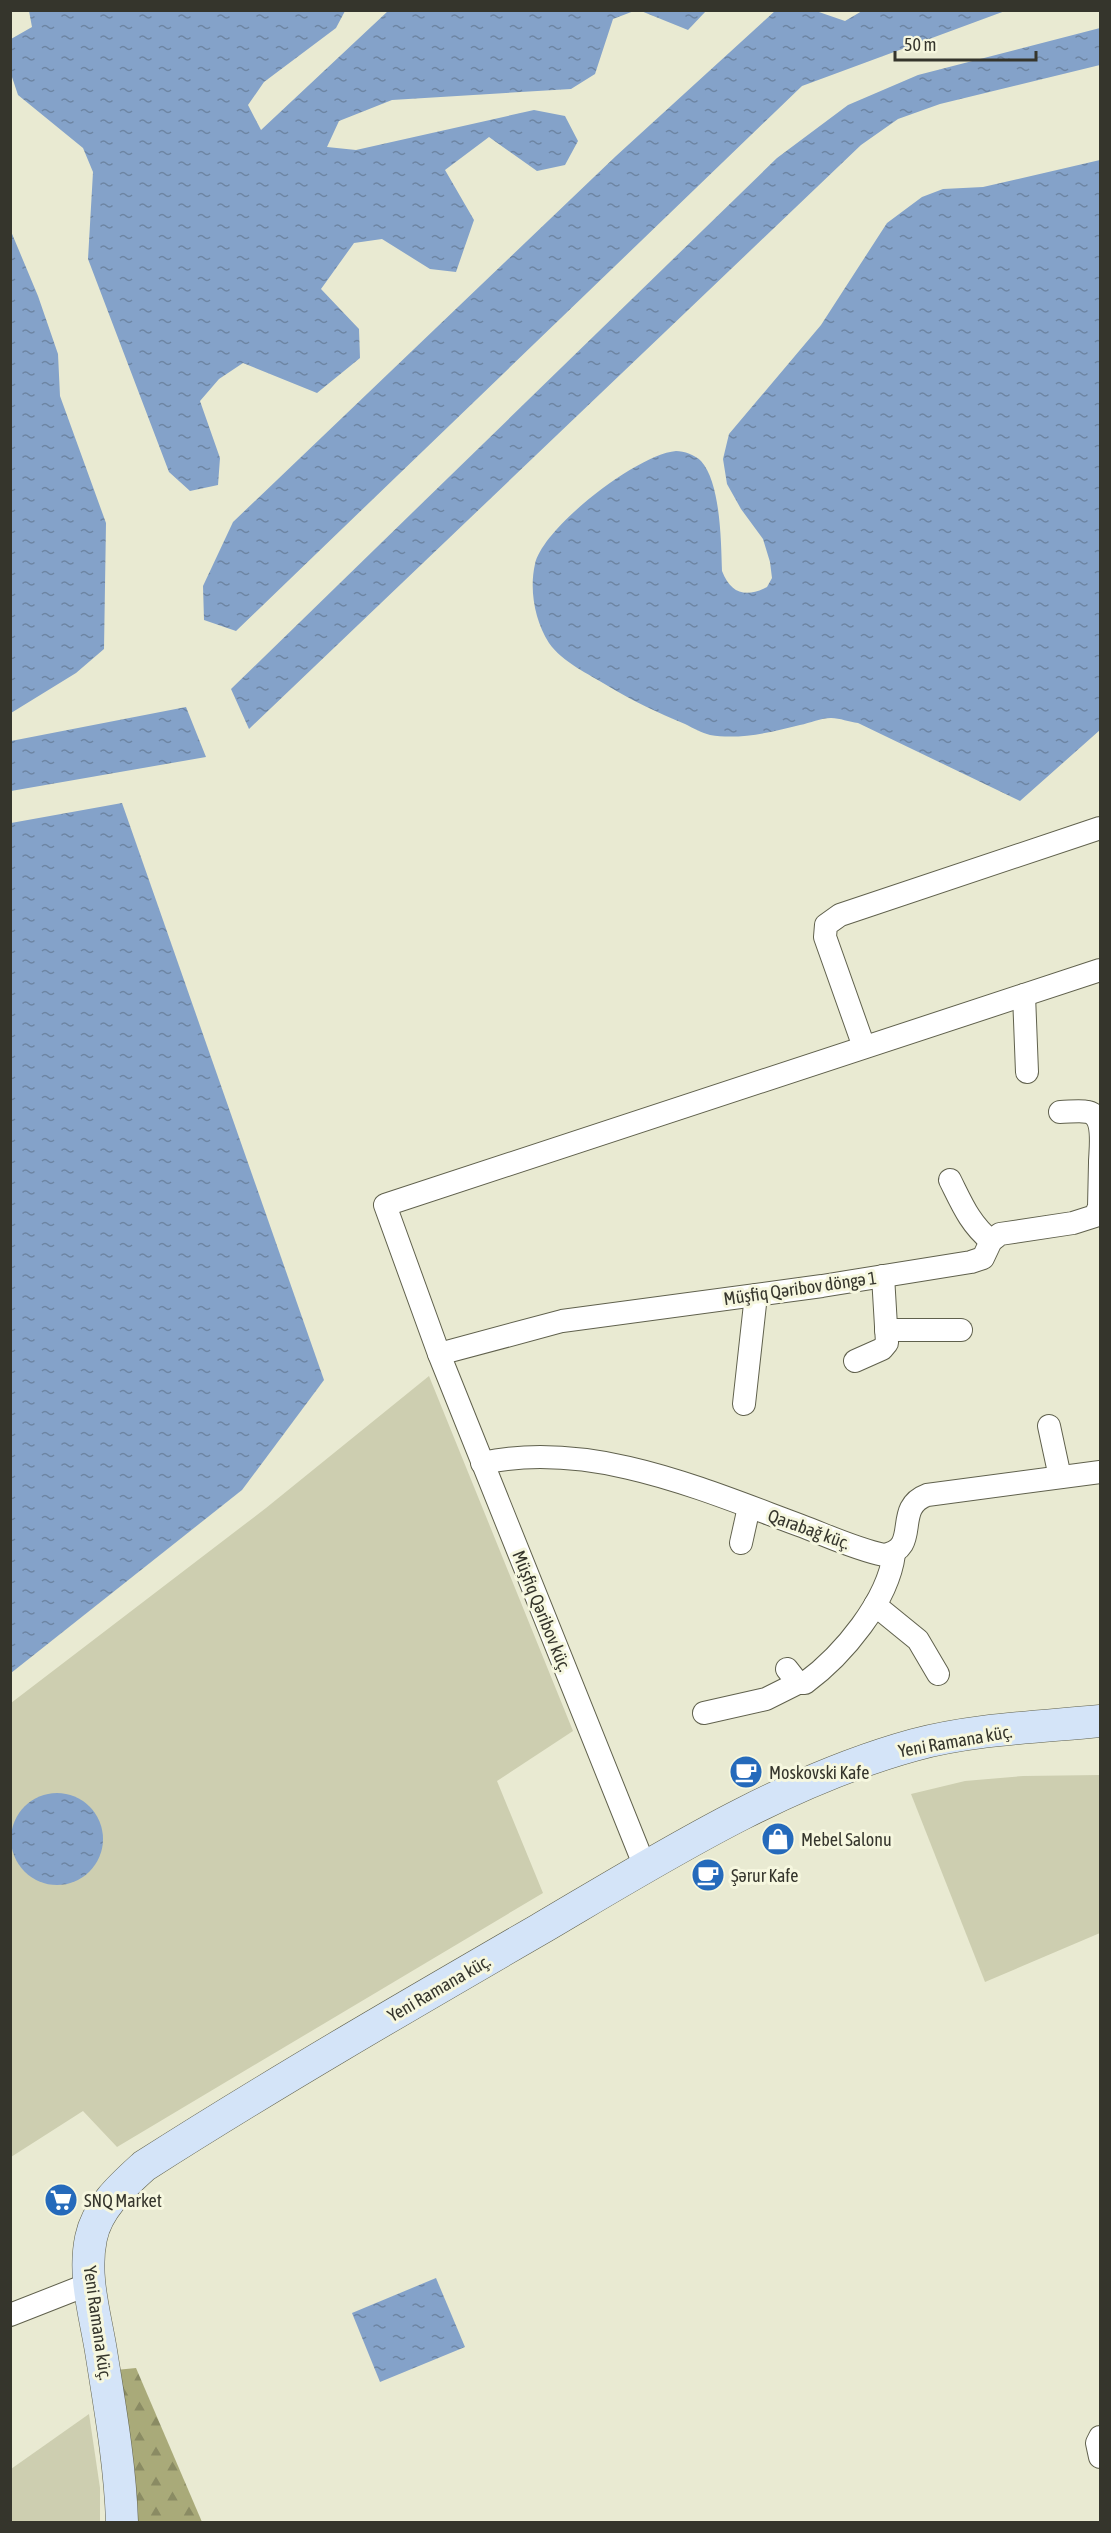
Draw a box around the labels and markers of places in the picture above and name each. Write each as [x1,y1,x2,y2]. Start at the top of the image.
cafe icon: Moskovski Kafe [728,1754,764,1790]
place label: Moskovski Kafe [769,1762,869,1783]
shop icon: Mebel Salonu [760,1821,796,1857]
place label: Mebel Salonu [801,1829,892,1850]
cafe icon: Şərur Kafe [690,1857,726,1893]
place label: Şərur Kafe [731,1865,798,1886]
supermarket icon: SNQ Market [43,2182,79,2218]
place label: SNQ Market [84,2190,162,2211]

